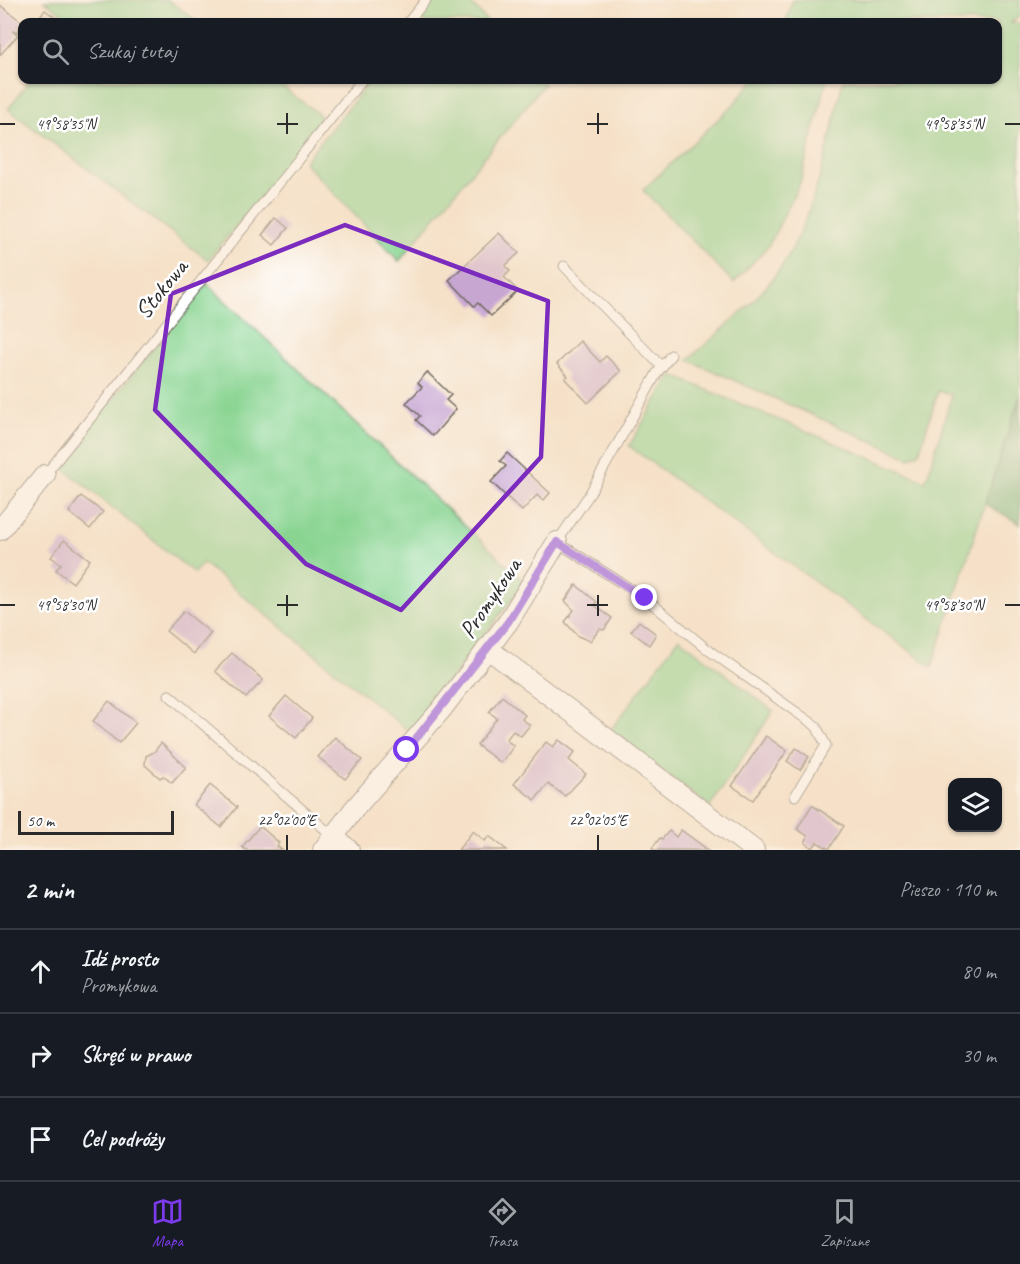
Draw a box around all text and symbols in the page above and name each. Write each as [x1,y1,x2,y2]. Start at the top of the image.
search box [18,18,1002,84]
icon: search [39,35,72,68]
text: Szukaj tutaj [87,37,177,65]
text: 49°58'35"N [36,115,99,134]
text: 49°58'35"N [924,115,987,134]
street label: Stokowa [128,251,195,325]
street label: Promykowa [452,550,529,644]
route end [631,584,657,610]
text: 49°58'30"N [36,596,99,615]
text: 49°58'30"N [924,596,987,615]
route start [393,736,419,762]
map controls [948,778,1002,832]
button: layers [948,778,1002,832]
scale bar [18,808,174,836]
text: 50 m [27,811,54,831]
text: 22°02'00"E [258,811,318,830]
text: 22°02'05"E [569,811,629,830]
text: 2 min [24,873,74,906]
text: Pieszo · 110 m [900,877,996,902]
text: Idź prosto [81,945,158,973]
icon: ahead [24,955,57,988]
text: 80 m [962,959,996,984]
text: Promykowa [81,973,157,998]
icon: right [24,1039,57,1072]
text: Skręć w prawo [81,1041,190,1069]
text: 30 m [962,1043,996,1068]
icon: arrive [24,1123,57,1156]
text: Cel podróży [81,1125,164,1153]
tab: Mapa [151,1195,184,1251]
tab: Trasa [486,1195,519,1251]
tab: Zapisane [821,1195,869,1251]

